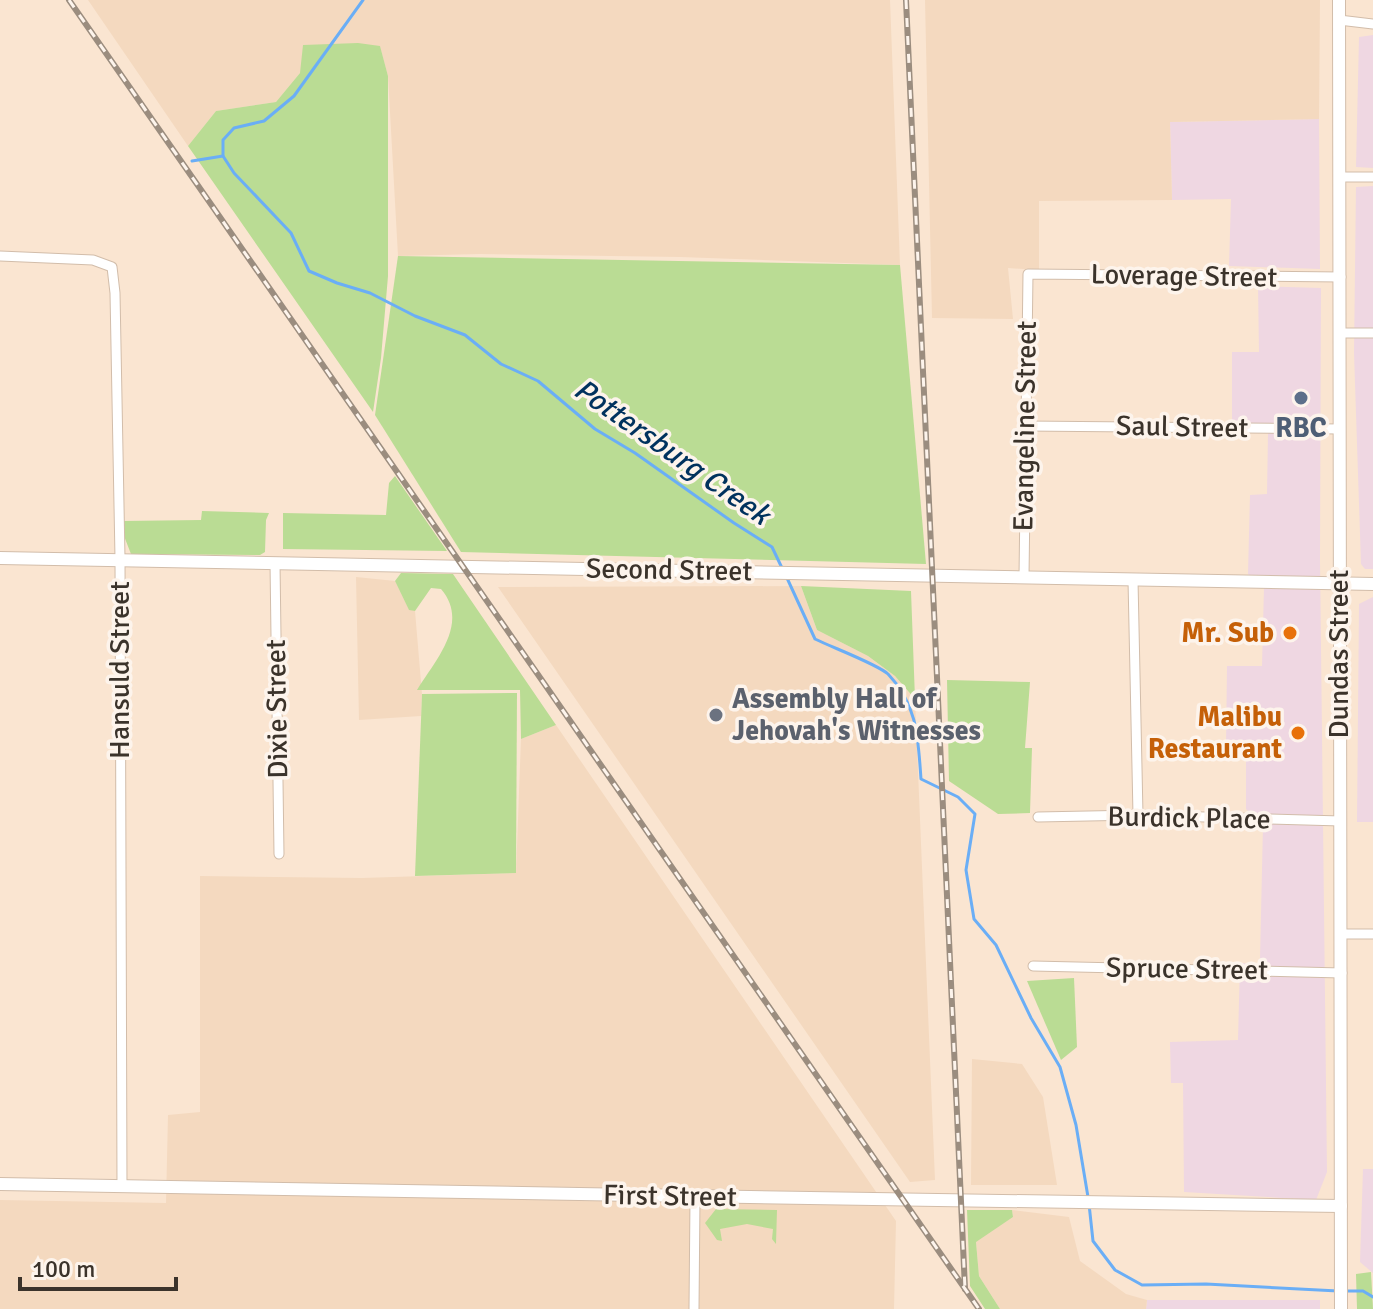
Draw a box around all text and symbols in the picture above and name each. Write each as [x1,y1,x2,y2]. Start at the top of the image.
street label: Loverage Street [1090,257,1278,295]
street label: Evangeline Street [1006,320,1044,532]
water label: Pottersburg Creek [567,371,779,535]
marker: RBC [1292,389,1310,407]
street label: Saul Street [1116,409,1249,445]
place label: RBC [1275,411,1327,445]
street label: Second Street [586,552,753,588]
street label: Dundas Street [1322,569,1356,739]
street label: Hansuld Street [103,581,137,759]
place label: Mr. Sub [1181,616,1274,650]
marker: Mr. Sub [1281,624,1299,642]
street label: Dixie Street [259,639,295,779]
place label: Assembly Hall of Jehovah's Witnesses [732,682,981,748]
place label: Malibu Restaurant [1148,700,1282,766]
marker: Assembly Hall of Jehovah's Witnesses [707,706,725,724]
marker: Malibu Restaurant [1289,724,1307,742]
street label: Burdick Place [1107,800,1271,836]
street label: Spruce Street [1106,951,1269,987]
street label: First Street [603,1178,737,1214]
scale bar [20,1241,176,1291]
text: 100 m [32,1254,95,1284]

